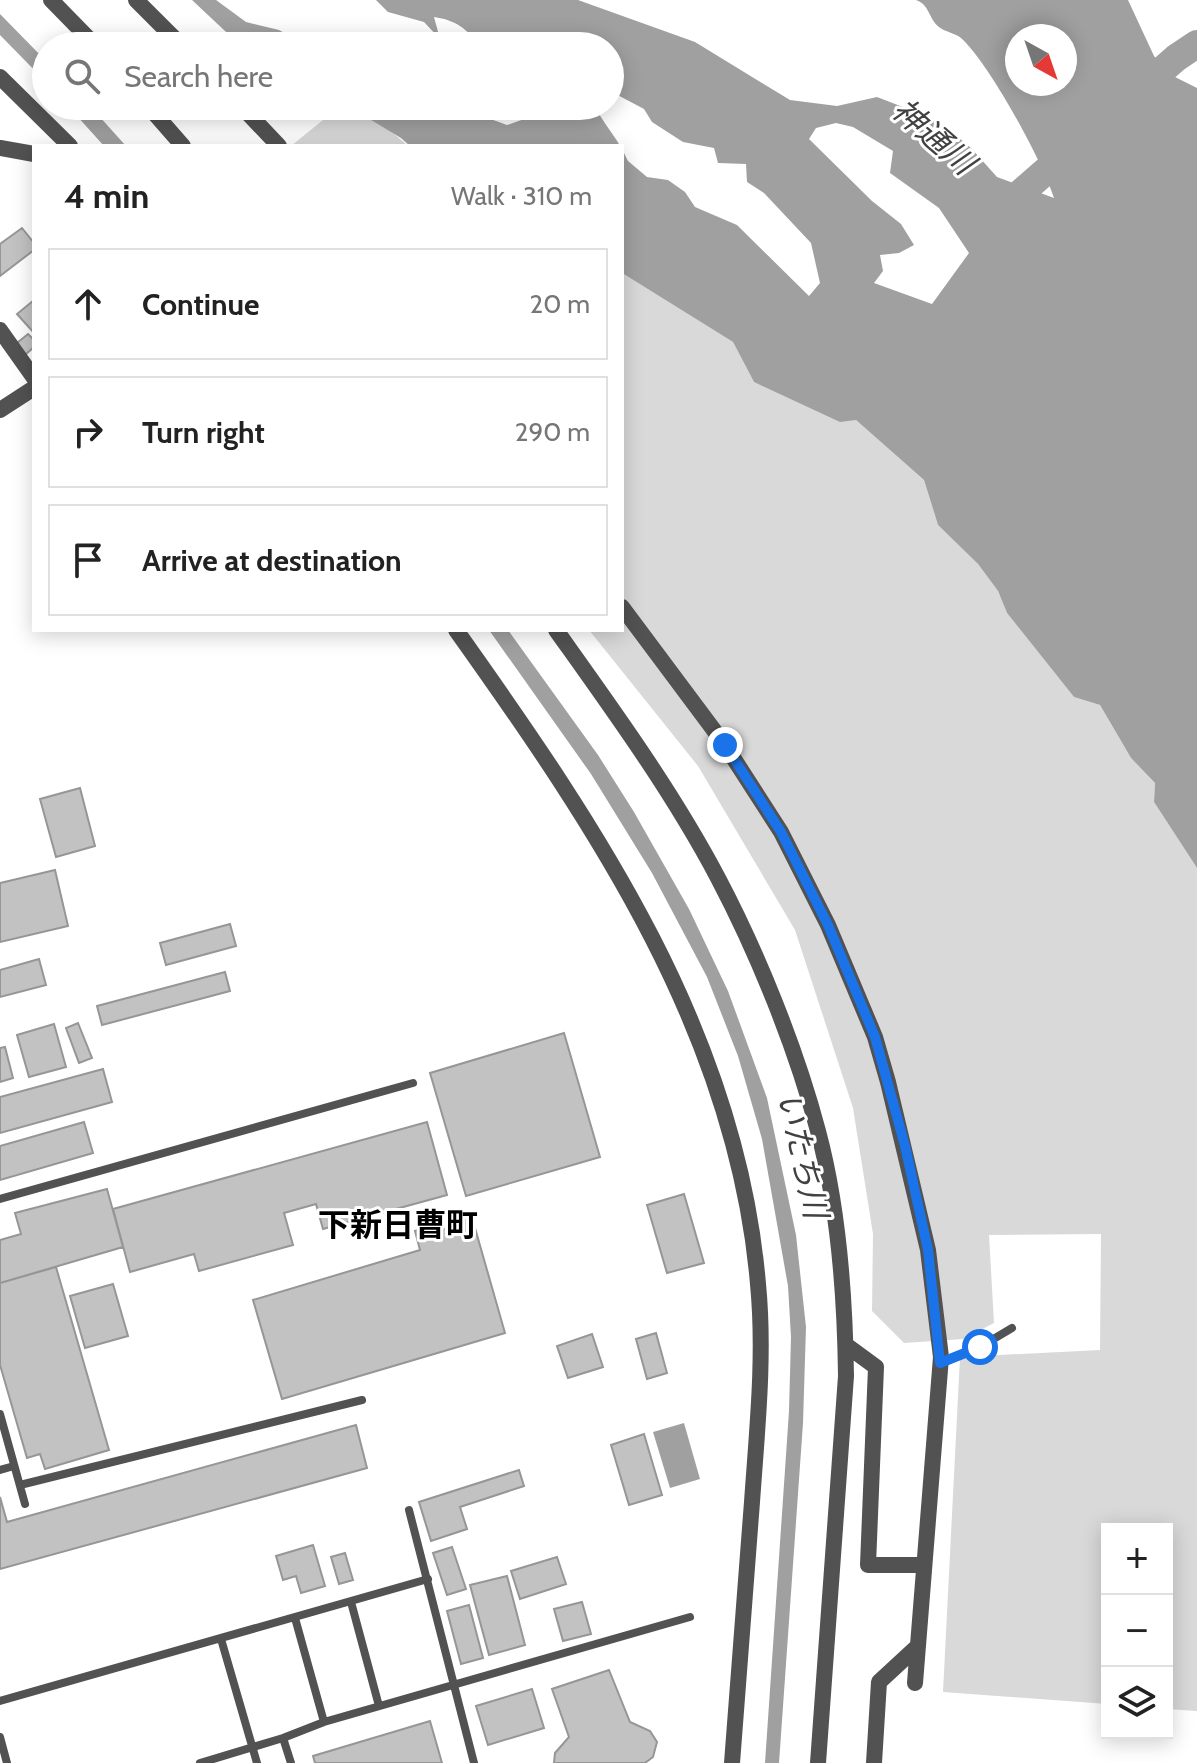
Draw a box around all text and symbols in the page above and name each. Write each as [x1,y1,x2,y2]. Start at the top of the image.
north arrow [1005,24,1077,96]
search box [32,32,624,120]
icon: search [60,54,104,98]
text: Search here [124,58,273,95]
water label: 神通川 [885,90,985,184]
text: 4 min [64,175,149,217]
text: Walk · 310 m [451,180,592,212]
icon: ahead [66,282,110,326]
text: Continue [142,286,259,323]
text: 20 m [530,288,590,320]
icon: right [66,410,110,454]
text: Turn right [142,414,265,451]
text: 290 m [515,416,590,448]
icon: arrive [66,538,110,582]
text: Arrive at destination [142,542,402,579]
route end [707,727,743,763]
water label: いたち川 [770,1088,837,1225]
district label: 下新日曹町 [318,1205,478,1244]
route start [962,1329,998,1365]
map controls [1101,1523,1173,1739]
button: + [1101,1523,1173,1595]
button: − [1101,1595,1173,1667]
button: layers [1101,1667,1173,1739]

